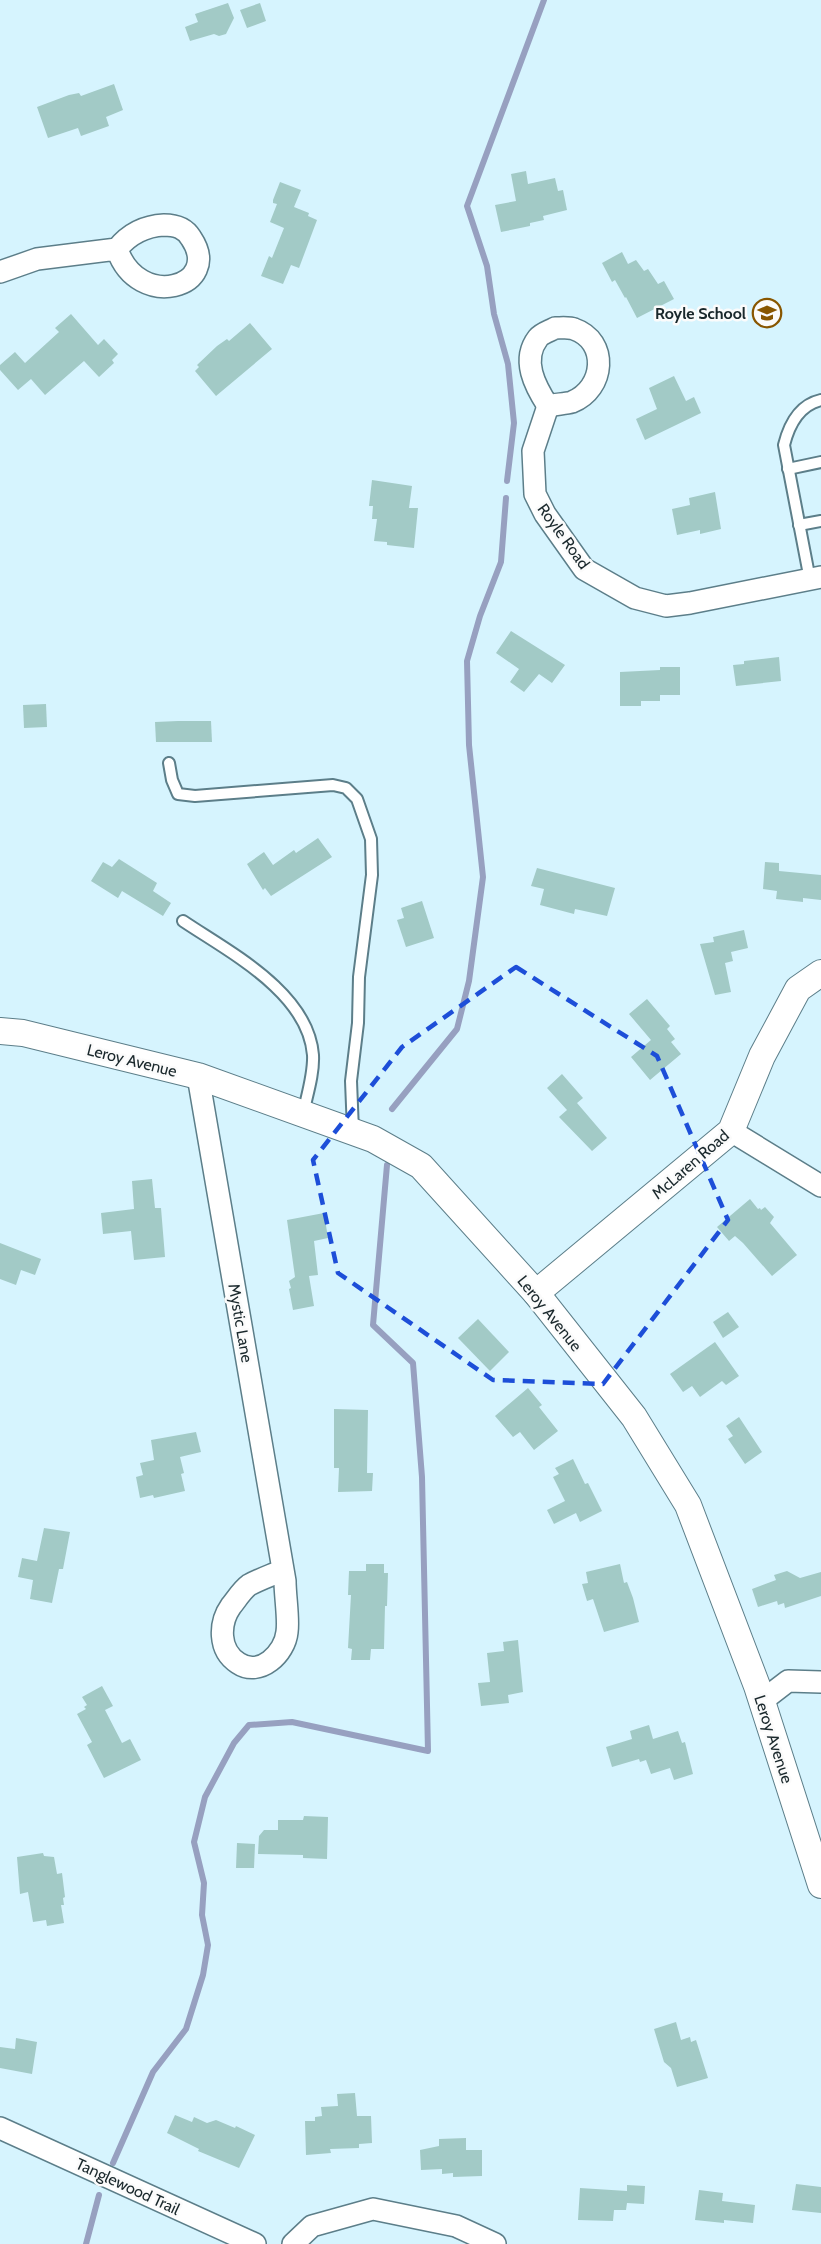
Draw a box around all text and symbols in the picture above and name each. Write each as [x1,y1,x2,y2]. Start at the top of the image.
school or university icon: Royle School [751,297,783,329]
place label: Royle School [655,304,746,323]
street label: Royle Road [534,500,594,573]
street label: Leroy Avenue [85,1040,179,1081]
street label: McLaren Road [648,1126,733,1203]
street label: Leroy Avenue [513,1272,586,1355]
street label: Mystic Lane [224,1282,257,1364]
street label: Leroy Avenue [750,1692,797,1786]
street label: Tanglewood Trail [73,2154,183,2219]

